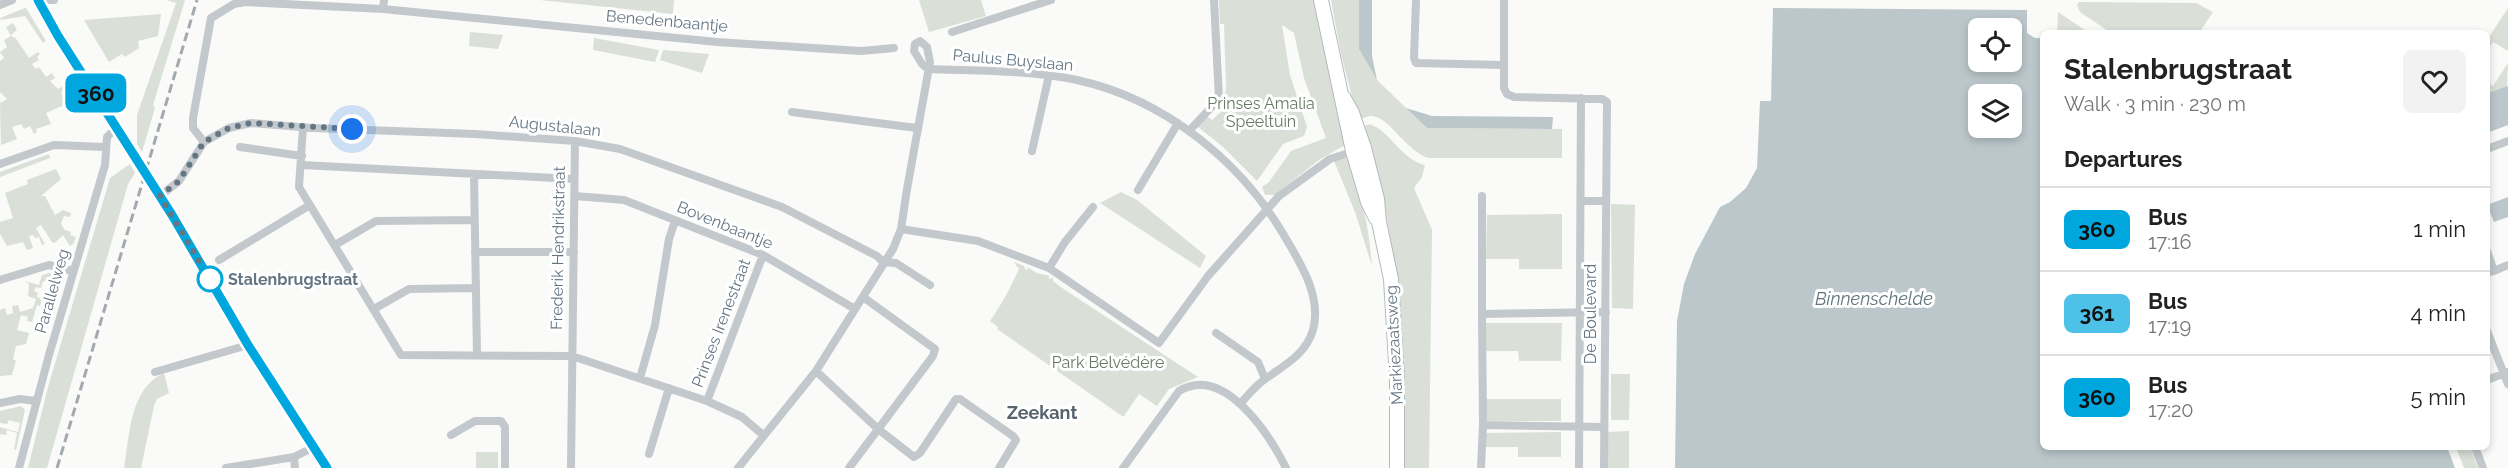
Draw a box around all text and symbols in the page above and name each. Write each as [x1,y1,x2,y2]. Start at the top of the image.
street label: Benedenbaantje [605,6,729,36]
map controls [1968,18,2022,138]
button: locate [1968,18,2022,72]
street label: Paulus Buyslaan [952,45,1074,75]
button: heart [2403,50,2466,113]
text: Stalenbrugstraat [2064,53,2292,86]
line badge: 360 [62,74,130,112]
text: 360 [77,81,115,106]
button: layers [1968,84,2022,138]
text: Walk · 3 min · 230 m [2064,92,2246,116]
park label: Prinses Amalia Speeltuin [1207,94,1315,131]
street label: Augustalaan [508,112,602,140]
your location [337,114,367,144]
text: Departures [2064,146,2182,172]
street label: Frederik Hendrikstraat [547,165,569,330]
street label: Bovenbaantje [674,197,776,253]
text: Bus [2148,204,2187,230]
text: 1 min [2413,216,2466,242]
text: 360 [2078,217,2116,242]
text: 17:16 [2148,230,2192,254]
street label: Parallelweg [31,247,73,335]
street label: Prinses Irenestraat [688,255,754,390]
street label: De Boulevard [1581,264,1600,364]
marker: Stalenbrugstraat [197,266,223,292]
place label: Stalenbrugstraat [228,270,358,289]
street label: Markiezaatsweg [1381,285,1407,405]
water label: Binnenschelde [1815,288,1933,309]
text: Bus [2148,288,2187,314]
text: 4 min [2411,300,2466,326]
text: 361 [2080,301,2114,326]
text: 17:19 [2148,314,2191,338]
park label: Park Belvédère [1052,353,1164,372]
text: Bus [2148,372,2187,398]
text: 5 min [2411,384,2466,410]
text: 360 [2078,385,2116,410]
text: 17:20 [2148,398,2194,422]
district label: Zeekant [1007,402,1077,423]

